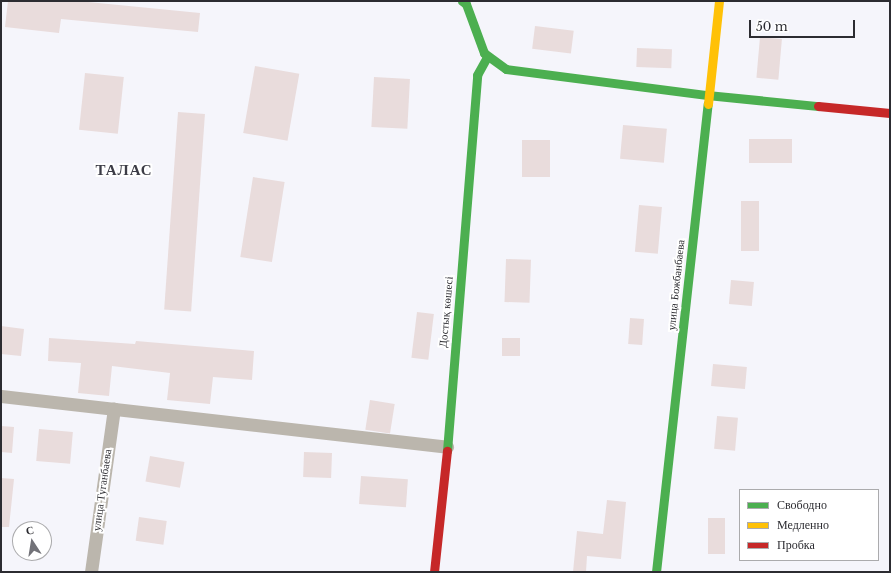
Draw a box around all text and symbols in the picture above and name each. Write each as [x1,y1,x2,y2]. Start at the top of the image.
scale bar [751,12,857,38]
text: 50 m [756,19,788,34]
district label: ТАЛАС [95,161,153,179]
street label: улица Божбанбаева [665,239,687,331]
street label: Достық көшесі [436,276,456,348]
street label: улица Туганбаева [90,448,114,532]
legend [739,489,879,561]
text: Свободно [777,497,827,512]
text: Медленно [777,517,829,532]
north arrow [12,521,52,561]
text: С [24,523,35,538]
text: Пробка [777,537,815,552]

